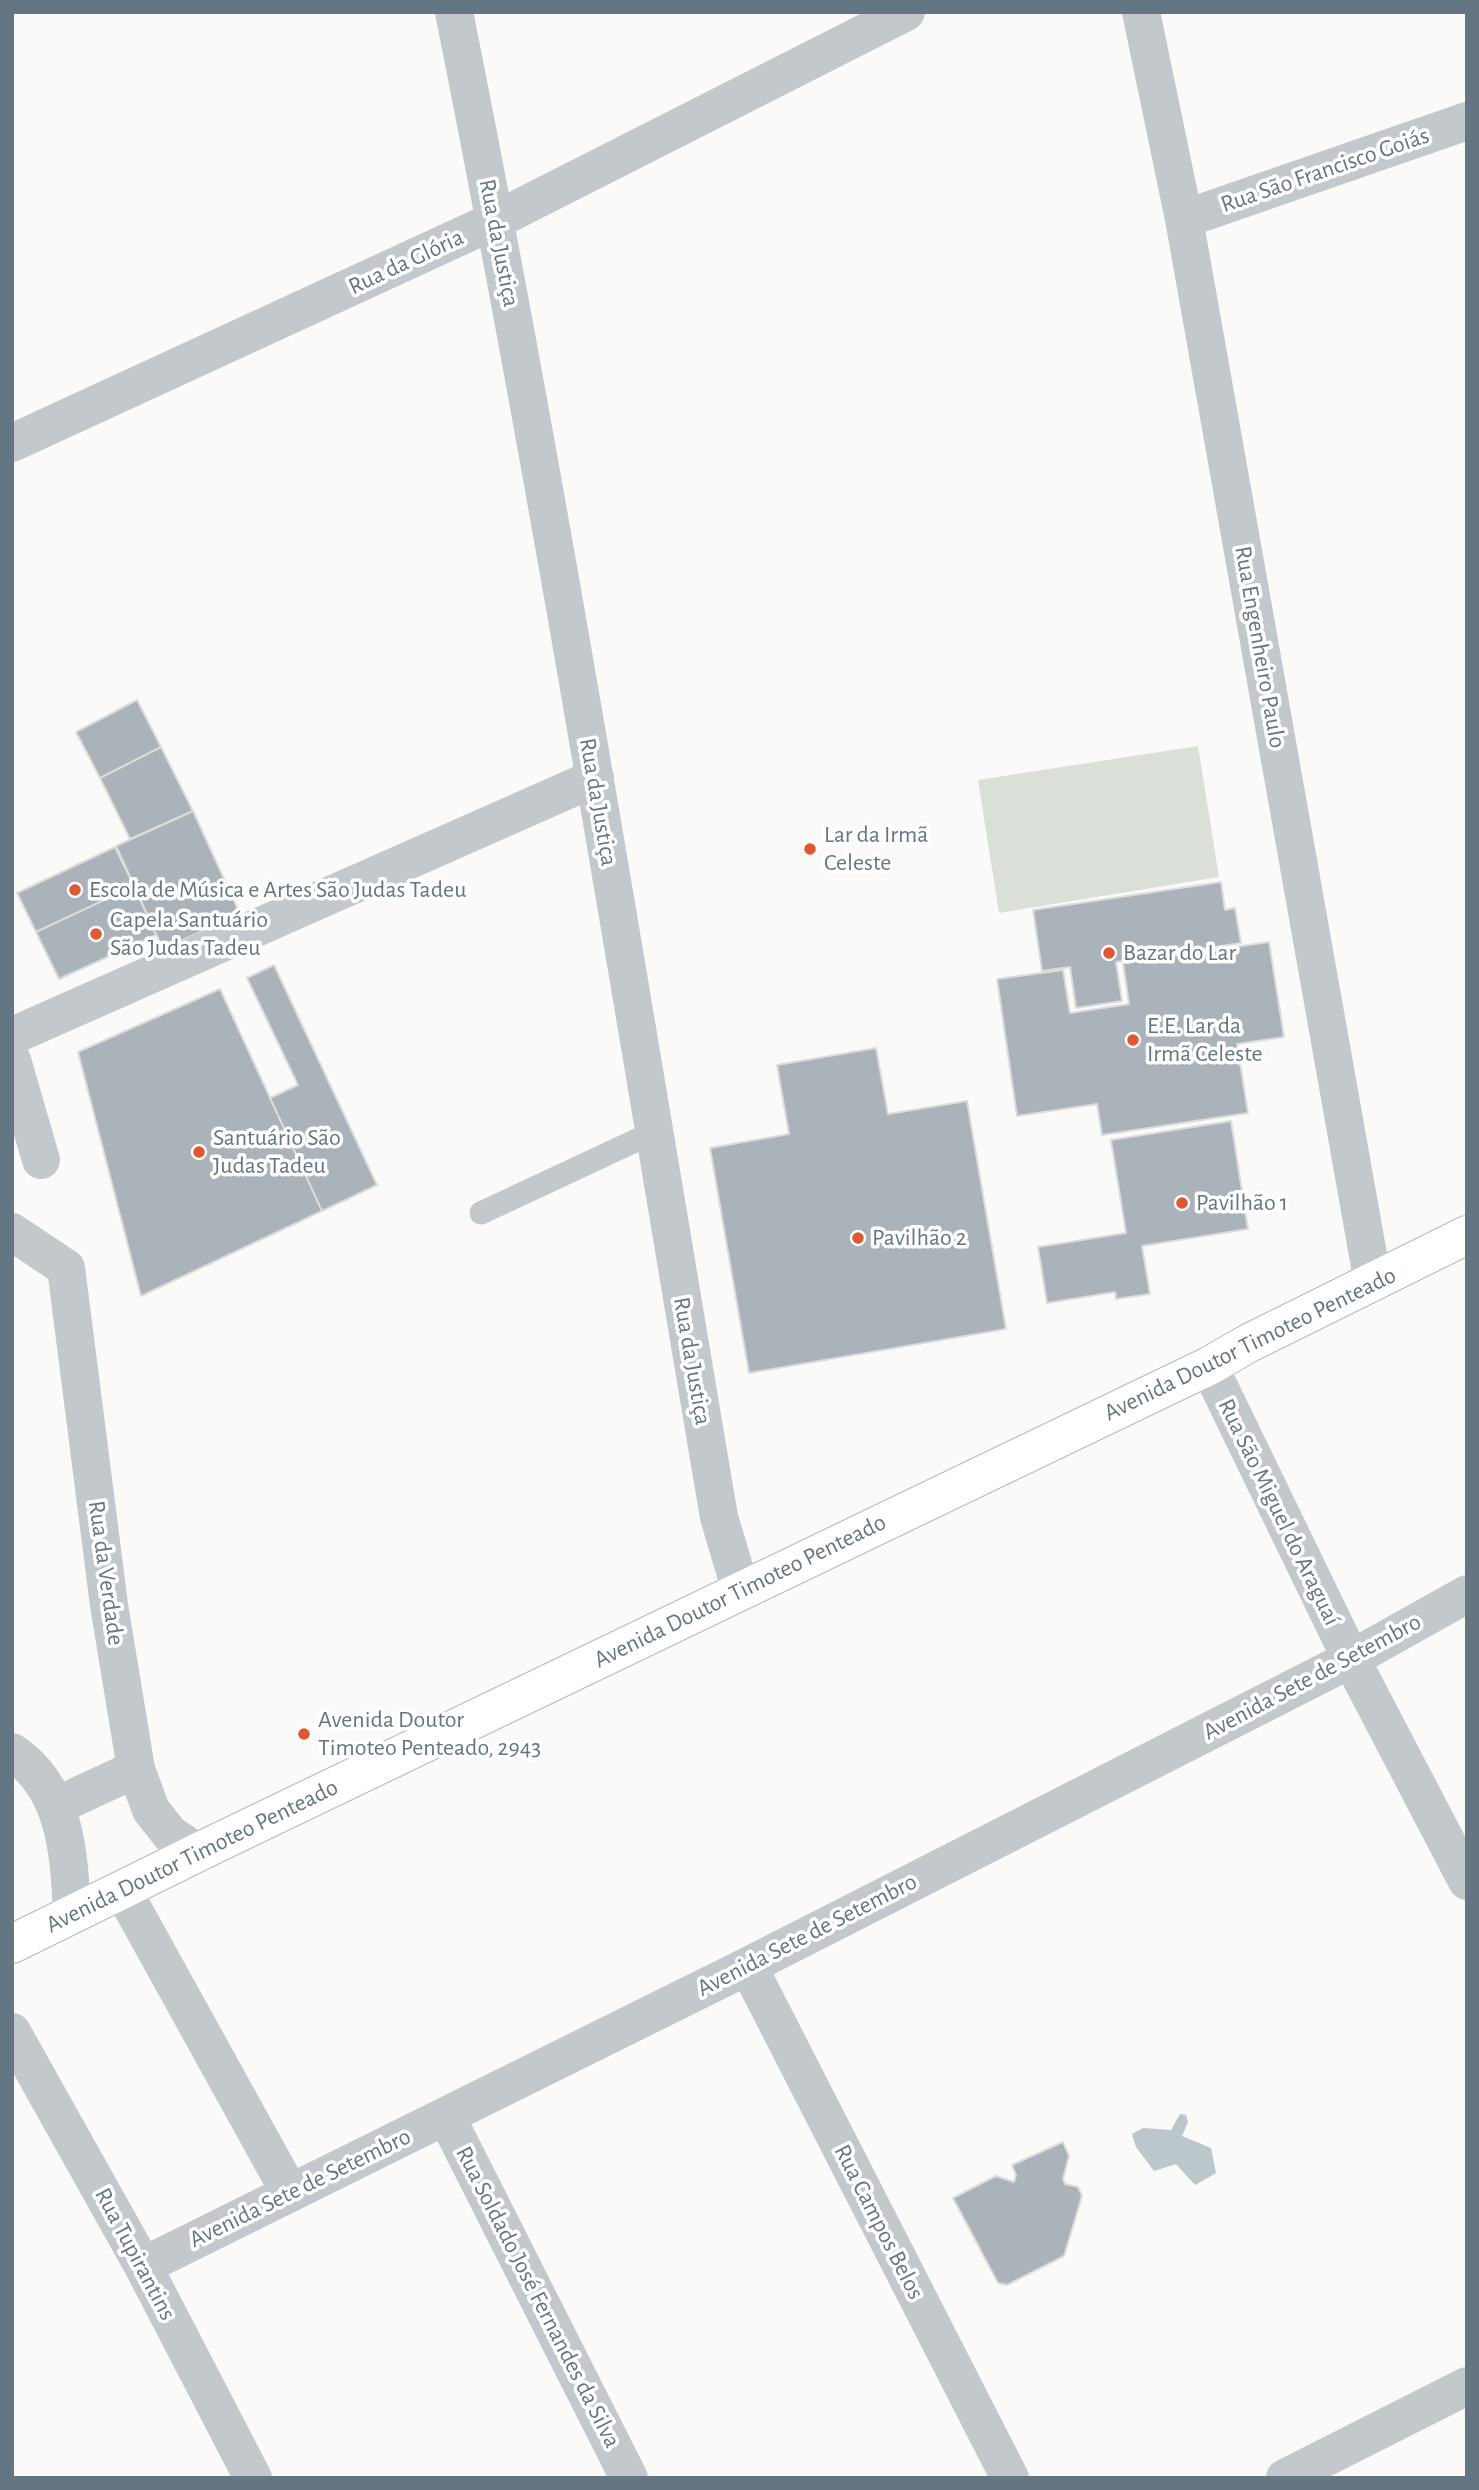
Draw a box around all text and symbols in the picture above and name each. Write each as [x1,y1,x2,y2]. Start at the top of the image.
street label: Rua São Francisco Goiás [1217,121,1433,219]
street label: Rua da Justiça [473,177,525,309]
street label: Rua da Glória [344,223,468,301]
street label: Rua Engenheiro Paulo [1228,544,1292,750]
street label: Rua da Justiça [573,736,623,868]
place label: Lar da Irmã Celeste [824,821,928,877]
marker: Lar da Irmã Celeste [802,841,818,857]
place label: Escola de Música e Artes São Judas Tadeu [89,876,466,904]
marker: Escola de Música e Artes São Judas Tadeu [67,882,83,898]
place label: Capela Santuário São Judas Tadeu [110,906,268,962]
marker: Capela Santuário São Judas Tadeu [88,926,104,942]
place label: Bazar do Lar [1123,939,1236,967]
marker: Bazar do Lar [1101,945,1117,961]
place label: E.E. Lar da Irmã Celeste [1147,1012,1263,1068]
marker: E.E. Lar da Irmã Celeste [1125,1032,1141,1048]
place label: Santuário São Judas Tadeu [213,1124,341,1180]
marker: Santuário São Judas Tadeu [191,1144,207,1160]
place label: Pavilhão 1 [1196,1189,1288,1217]
marker: Pavilhão 1 [1174,1195,1190,1211]
place label: Pavilhão 2 [872,1224,967,1252]
marker: Pavilhão 2 [850,1230,866,1246]
street label: Avenida Doutor Timoteo Penteado [1099,1261,1401,1427]
street label: Rua da Justiça [667,1295,717,1427]
street label: Rua São Miguel do Araguaí [1212,1394,1346,1630]
street label: Rua da Verdade [82,1499,130,1647]
street label: Avenida Doutor Timoteo Penteado [589,1508,891,1674]
street label: Avenida Sete de Setembro [1198,1607,1426,1747]
place label: Avenida Doutor Timoteo Penteado, 2943 [318,1706,541,1762]
marker: Avenida Doutor Timoteo Penteado, 2943 [296,1726,312,1742]
street label: Avenida Doutor Timoteo Penteado [41,1773,343,1939]
street label: Avenida Sete de Setembro [692,1867,922,2003]
street label: Avenida Sete de Setembro [185,2122,415,2254]
street label: Rua Campos Belos [828,2140,930,2304]
street label: Rua Soldado José Fernandes da Silva [449,2141,627,2453]
street label: Rua Tupirantins [88,2183,182,2325]

